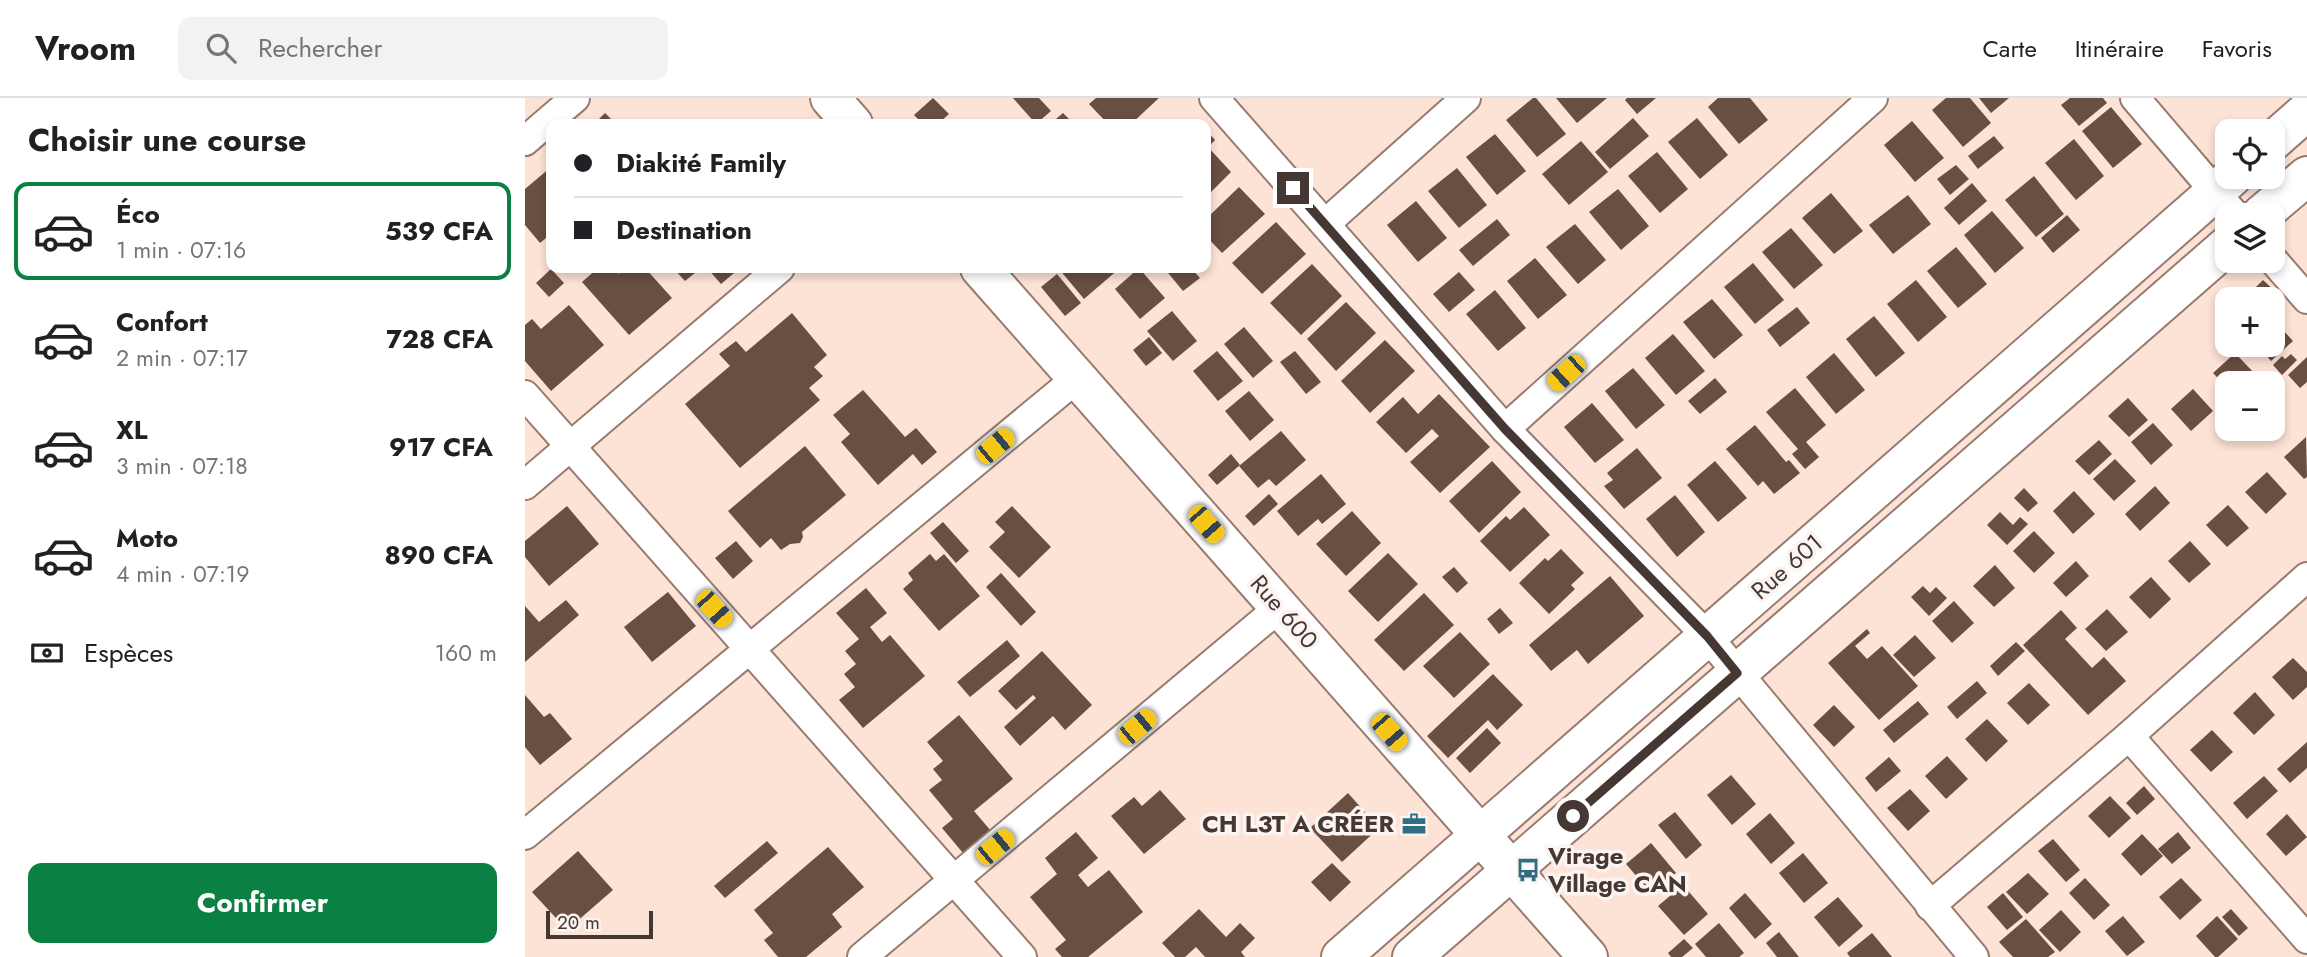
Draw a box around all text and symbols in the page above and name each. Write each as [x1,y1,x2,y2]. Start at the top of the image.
search box [178,17,668,80]
text: Vroom [35,25,136,72]
icon: search [202,29,240,67]
text: Rechercher [258,29,382,67]
text: Carte [1982,31,2037,66]
text: Itinéraire [2075,31,2164,66]
text: Favoris [2202,31,2272,66]
text: Choisir une course [28,117,306,163]
map controls [2215,119,2285,441]
button: locate [2215,119,2285,189]
text: Diakité Family [616,144,786,182]
route end [1277,172,1309,204]
text: Éco [116,195,160,233]
icon: car [32,200,95,263]
button: layers [2215,203,2285,273]
text: Destination [616,211,752,249]
text: 539 CFA [385,212,493,250]
text: 1 min · 07:16 [116,233,246,267]
button: + [2215,287,2285,357]
text: Confort [116,303,208,341]
icon: car [32,308,95,371]
text: 728 CFA [386,320,493,358]
text: 2 min · 07:17 [116,341,248,375]
car [1544,351,1589,395]
button: − [2215,371,2285,441]
text: XL [116,411,148,449]
icon: car [32,416,95,479]
car [973,424,1018,468]
text: 917 CFA [389,428,493,466]
text: 3 min · 07:18 [116,449,248,483]
car [1185,501,1228,547]
text: Moto [116,519,178,557]
icon: car [32,524,95,587]
street label: Rue 601 [1743,526,1830,608]
text: 890 CFA [384,536,493,574]
text: 4 min · 07:19 [116,557,249,591]
street label: Rue 600 [1242,567,1327,656]
car [693,586,736,632]
icon: cash [28,634,66,672]
text: Espèces [84,634,173,672]
text: 160 m [435,636,497,670]
car [1115,705,1160,749]
car [1368,709,1411,755]
route start [1557,800,1589,832]
place label: CH L3T A CRÉER [1202,806,1394,841]
office icon: CH L3T A CRÉER [1400,810,1428,838]
car [973,825,1018,869]
place label: Virage Village CAN [1547,838,1687,901]
bus stop icon: Virage Village CAN [1514,856,1542,884]
button: Confirmer [28,863,497,943]
scale bar [546,908,653,940]
text: 20 m [557,909,600,936]

